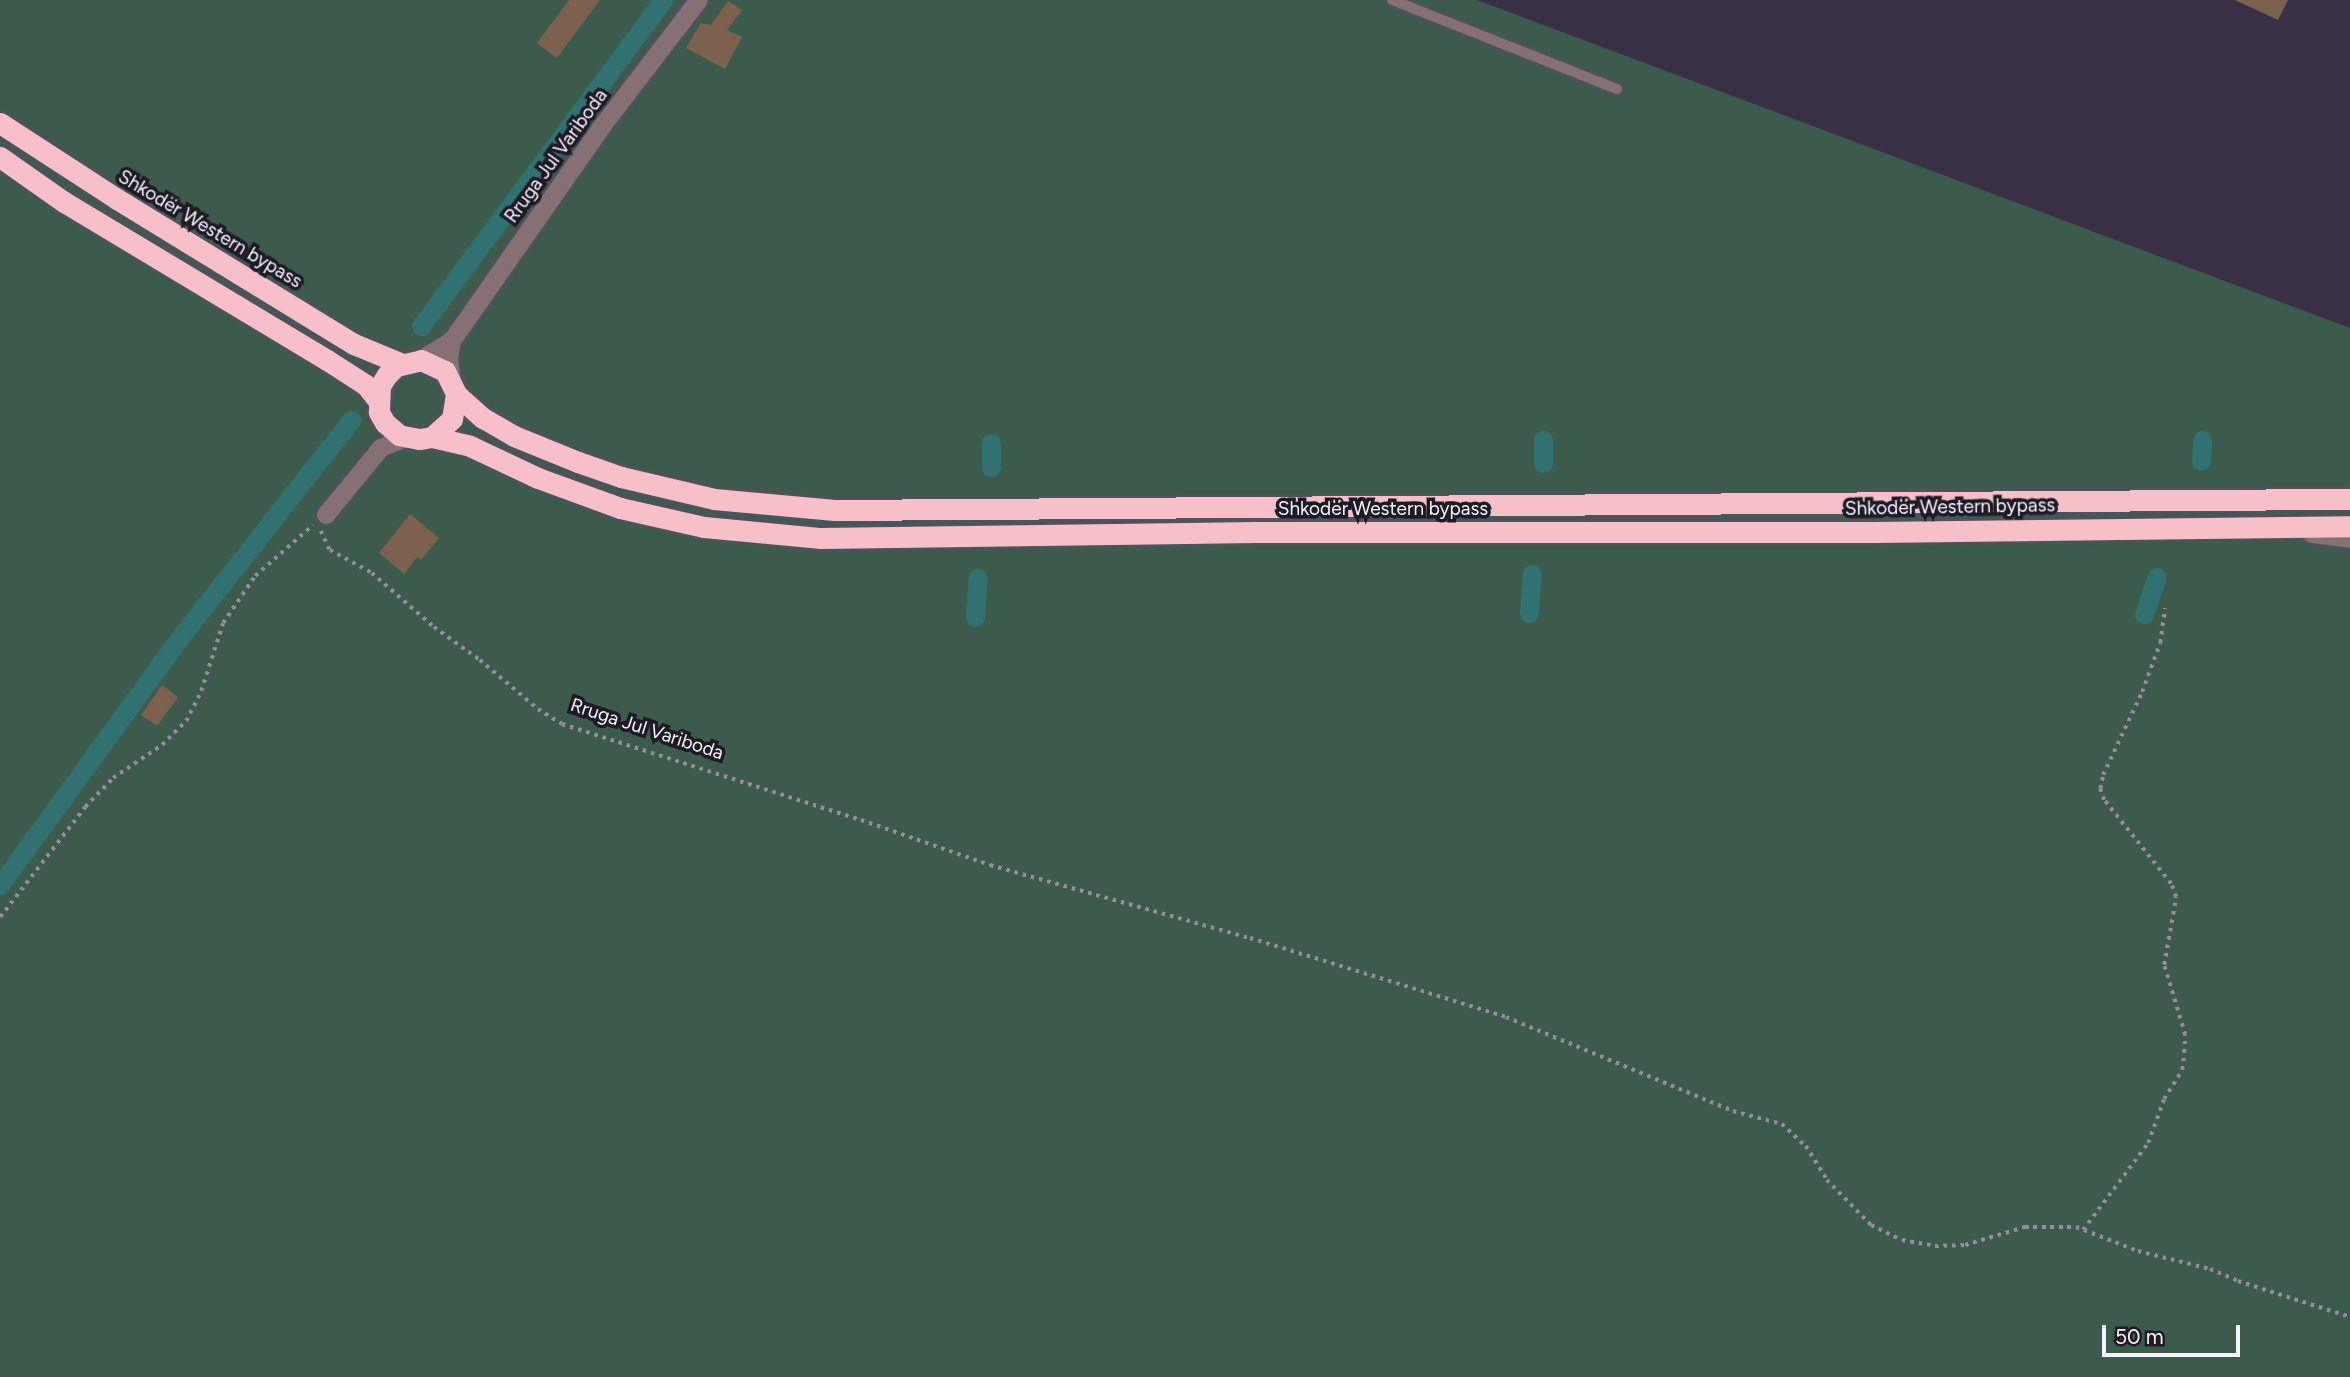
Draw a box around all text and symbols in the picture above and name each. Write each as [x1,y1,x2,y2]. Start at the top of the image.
street label: Rruga Jul Variboda [500,85,612,227]
street label: Shkodër Western bypass [114,165,306,293]
street label: Shkodër Western bypass [1845,494,2055,520]
street label: Shkodër Western bypass [1278,498,1488,520]
street label: Rruga Jul Variboda [568,693,726,765]
scale bar [2105,1310,2243,1354]
text: 50 m [2115,1324,2164,1349]

